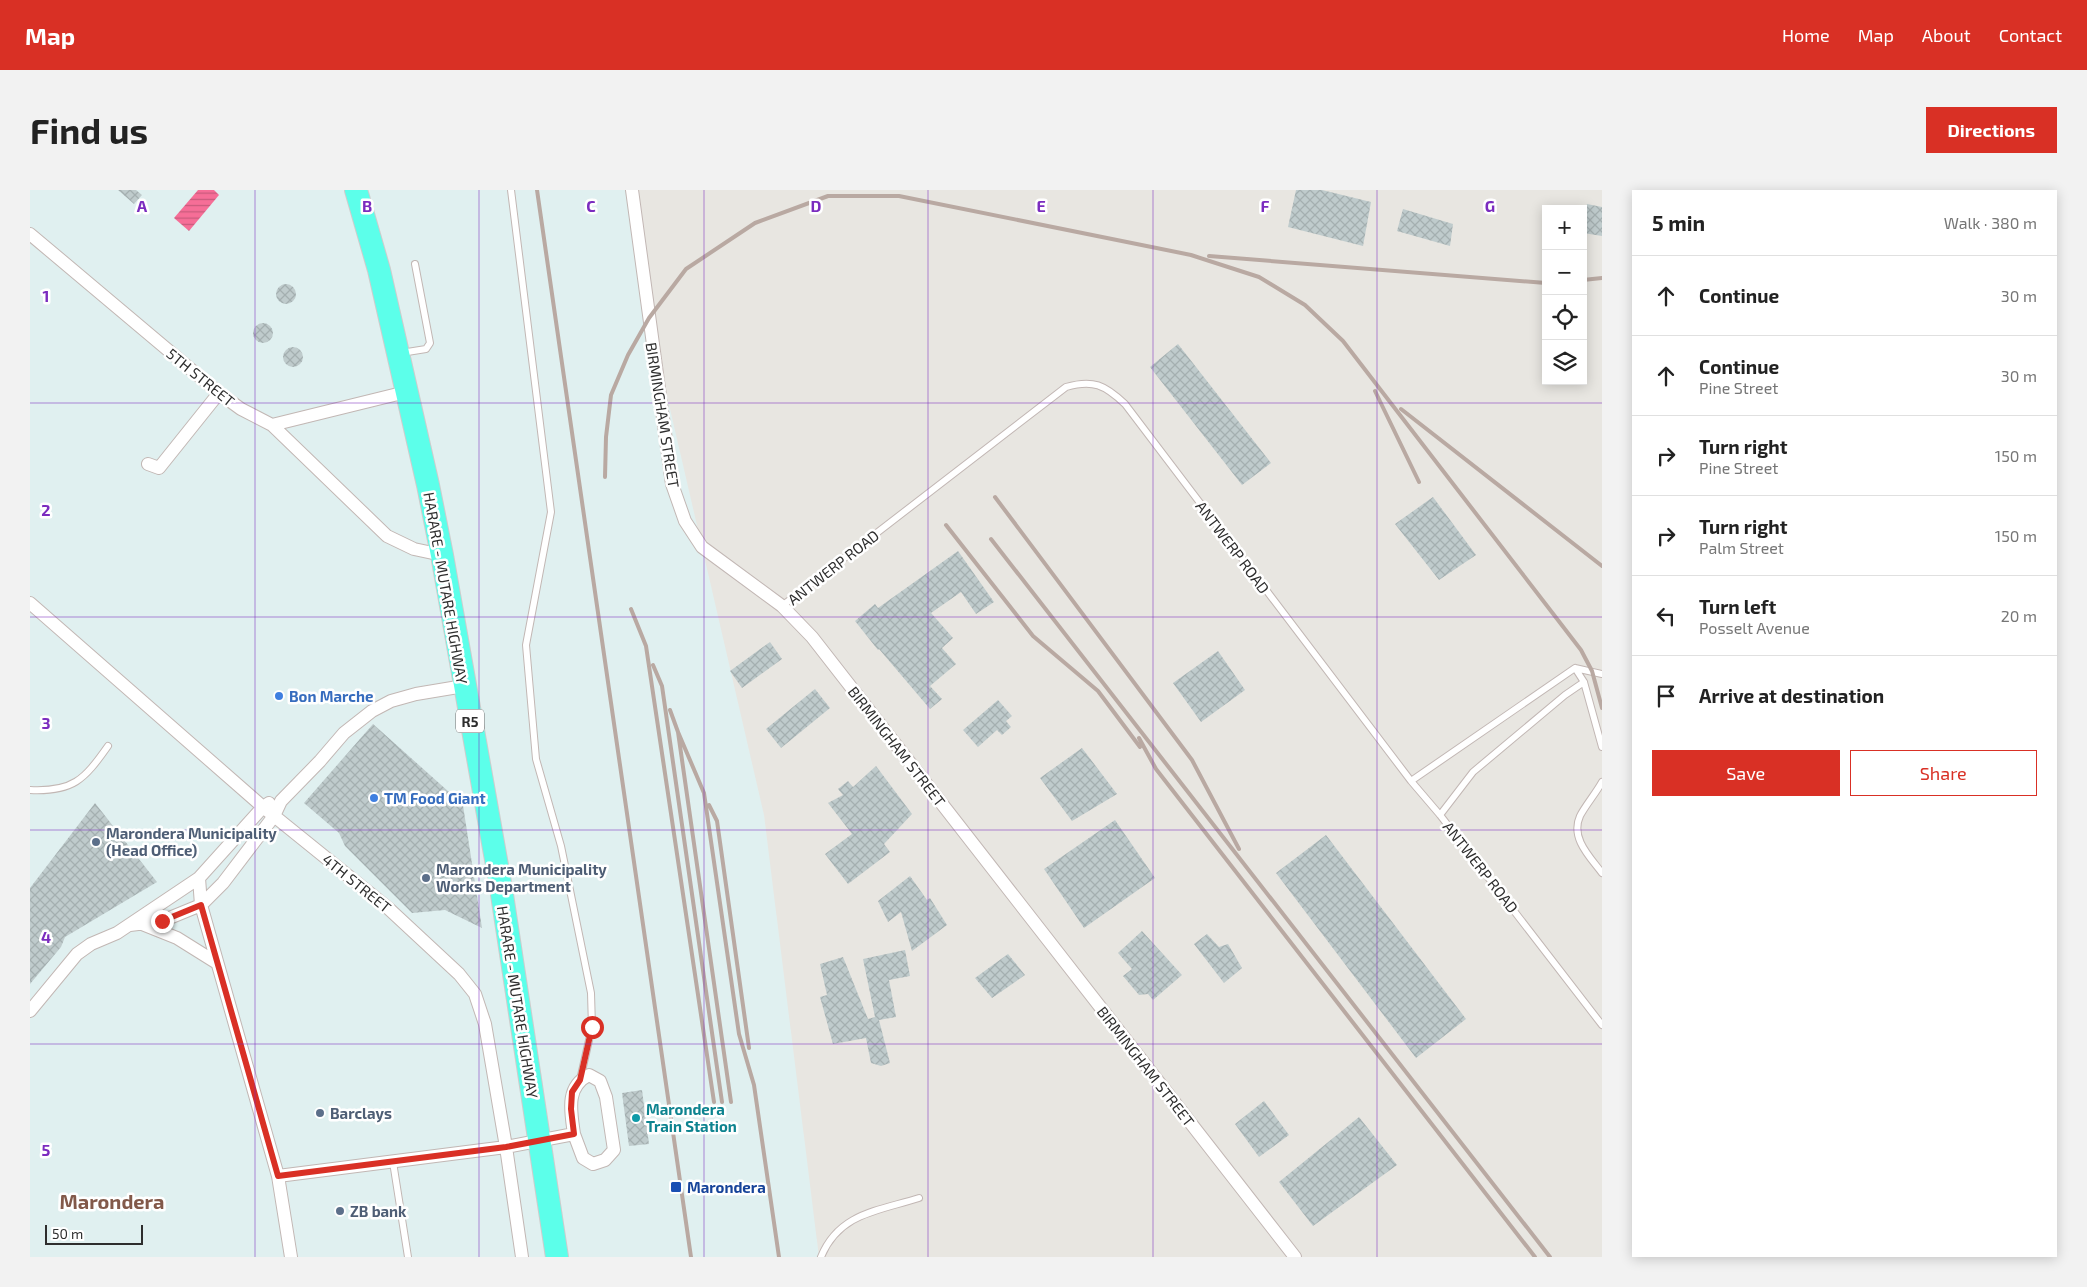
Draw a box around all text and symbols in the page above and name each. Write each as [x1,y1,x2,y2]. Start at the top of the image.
text: Map [25,21,75,50]
text: Home [1782,24,1830,46]
text: Map [1858,24,1894,46]
text: About [1922,24,1971,46]
text: Contact [1999,24,2062,46]
button: Directions [1926,107,2057,153]
text: Find us [30,109,148,151]
text: A [137,196,148,215]
text: B [362,196,372,215]
text: C [586,196,596,215]
text: D [811,196,822,215]
text: E [1036,196,1046,215]
text: F [1261,196,1270,215]
text: G [1485,196,1495,215]
map controls [1542,205,1587,385]
button: + [1542,205,1587,250]
text: 5 min [1652,210,1705,235]
text: Walk · 380 m [1944,213,2037,232]
button: − [1542,250,1587,295]
icon: ahead [1652,282,1680,310]
text: Continue [1699,284,1779,307]
text: 1 [43,286,49,305]
text: 30 m [2001,286,2037,305]
button: locate [1542,295,1587,340]
button: layers [1542,340,1587,385]
street label: BIRMINGHAM STREET [643,341,683,489]
street label: 5TH STREET [163,344,239,410]
text: Continue [1699,355,1779,378]
icon: ahead [1652,362,1680,390]
text: 30 m [2001,366,2037,385]
text: Pine Street [1699,378,1778,397]
text: Turn right [1699,435,1787,458]
icon: right [1652,442,1680,470]
text: 150 m [1995,446,2037,465]
text: Pine Street [1699,458,1778,477]
street label: HARARE - MUTARE HIGHWAY [420,491,472,686]
street label: ANTWERP ROAD [1192,497,1274,597]
text: 2 [41,500,51,519]
text: Turn right [1699,515,1787,538]
icon: right [1652,522,1680,550]
street label: ANTWERP ROAD [784,526,882,608]
text: 150 m [1995,526,2037,545]
text: Palm Street [1699,538,1784,557]
text: Turn left [1699,595,1776,618]
icon: left [1652,602,1680,630]
text: 20 m [2001,606,2037,625]
text: Posselt Avenue [1699,618,1810,637]
street label: BIRMINGHAM STREET [845,682,950,810]
icon: arrive [1652,682,1680,710]
text: Arrive at destination [1699,684,1884,707]
place label: Bon Marche [289,687,373,705]
marker: Bon Marche [273,690,285,702]
road number: R5 [456,710,484,732]
text: 3 [41,713,51,732]
button: Save [1652,750,1840,796]
button: Share [1850,750,2037,796]
place label: TM Food Giant [384,789,486,807]
marker: TM Food Giant [368,792,380,804]
street label: ANTWERP ROAD [1440,818,1522,916]
place label: Marondera Municipality (Head Office) [106,824,277,859]
marker: Marondera Municipality (Head Office) [90,836,102,848]
street label: 4TH STREET [319,850,395,916]
place label: Marondera Municipality Works Department [436,860,607,895]
marker: Marondera Municipality Works Department [420,872,432,884]
street label: HARARE - MUTARE HIGHWAY [494,904,542,1100]
route end [151,910,174,933]
text: 4 [41,927,51,946]
street label: BIRMINGHAM STREET [1094,1002,1199,1130]
route start [581,1016,604,1039]
place label: Marondera Train Station [646,1100,737,1135]
place label: Barclays [330,1104,392,1123]
marker: Barclays [314,1107,326,1119]
marker: Marondera Train Station [630,1112,642,1124]
text: 5 [42,1140,51,1159]
place label: Marondera [687,1178,766,1196]
marker: Marondera [669,1180,683,1194]
district label: Marondera [60,1189,165,1213]
place label: ZB bank [350,1202,407,1220]
marker: ZB bank [334,1205,346,1217]
scale bar [45,1222,142,1245]
text: 50 m [52,1225,83,1242]

